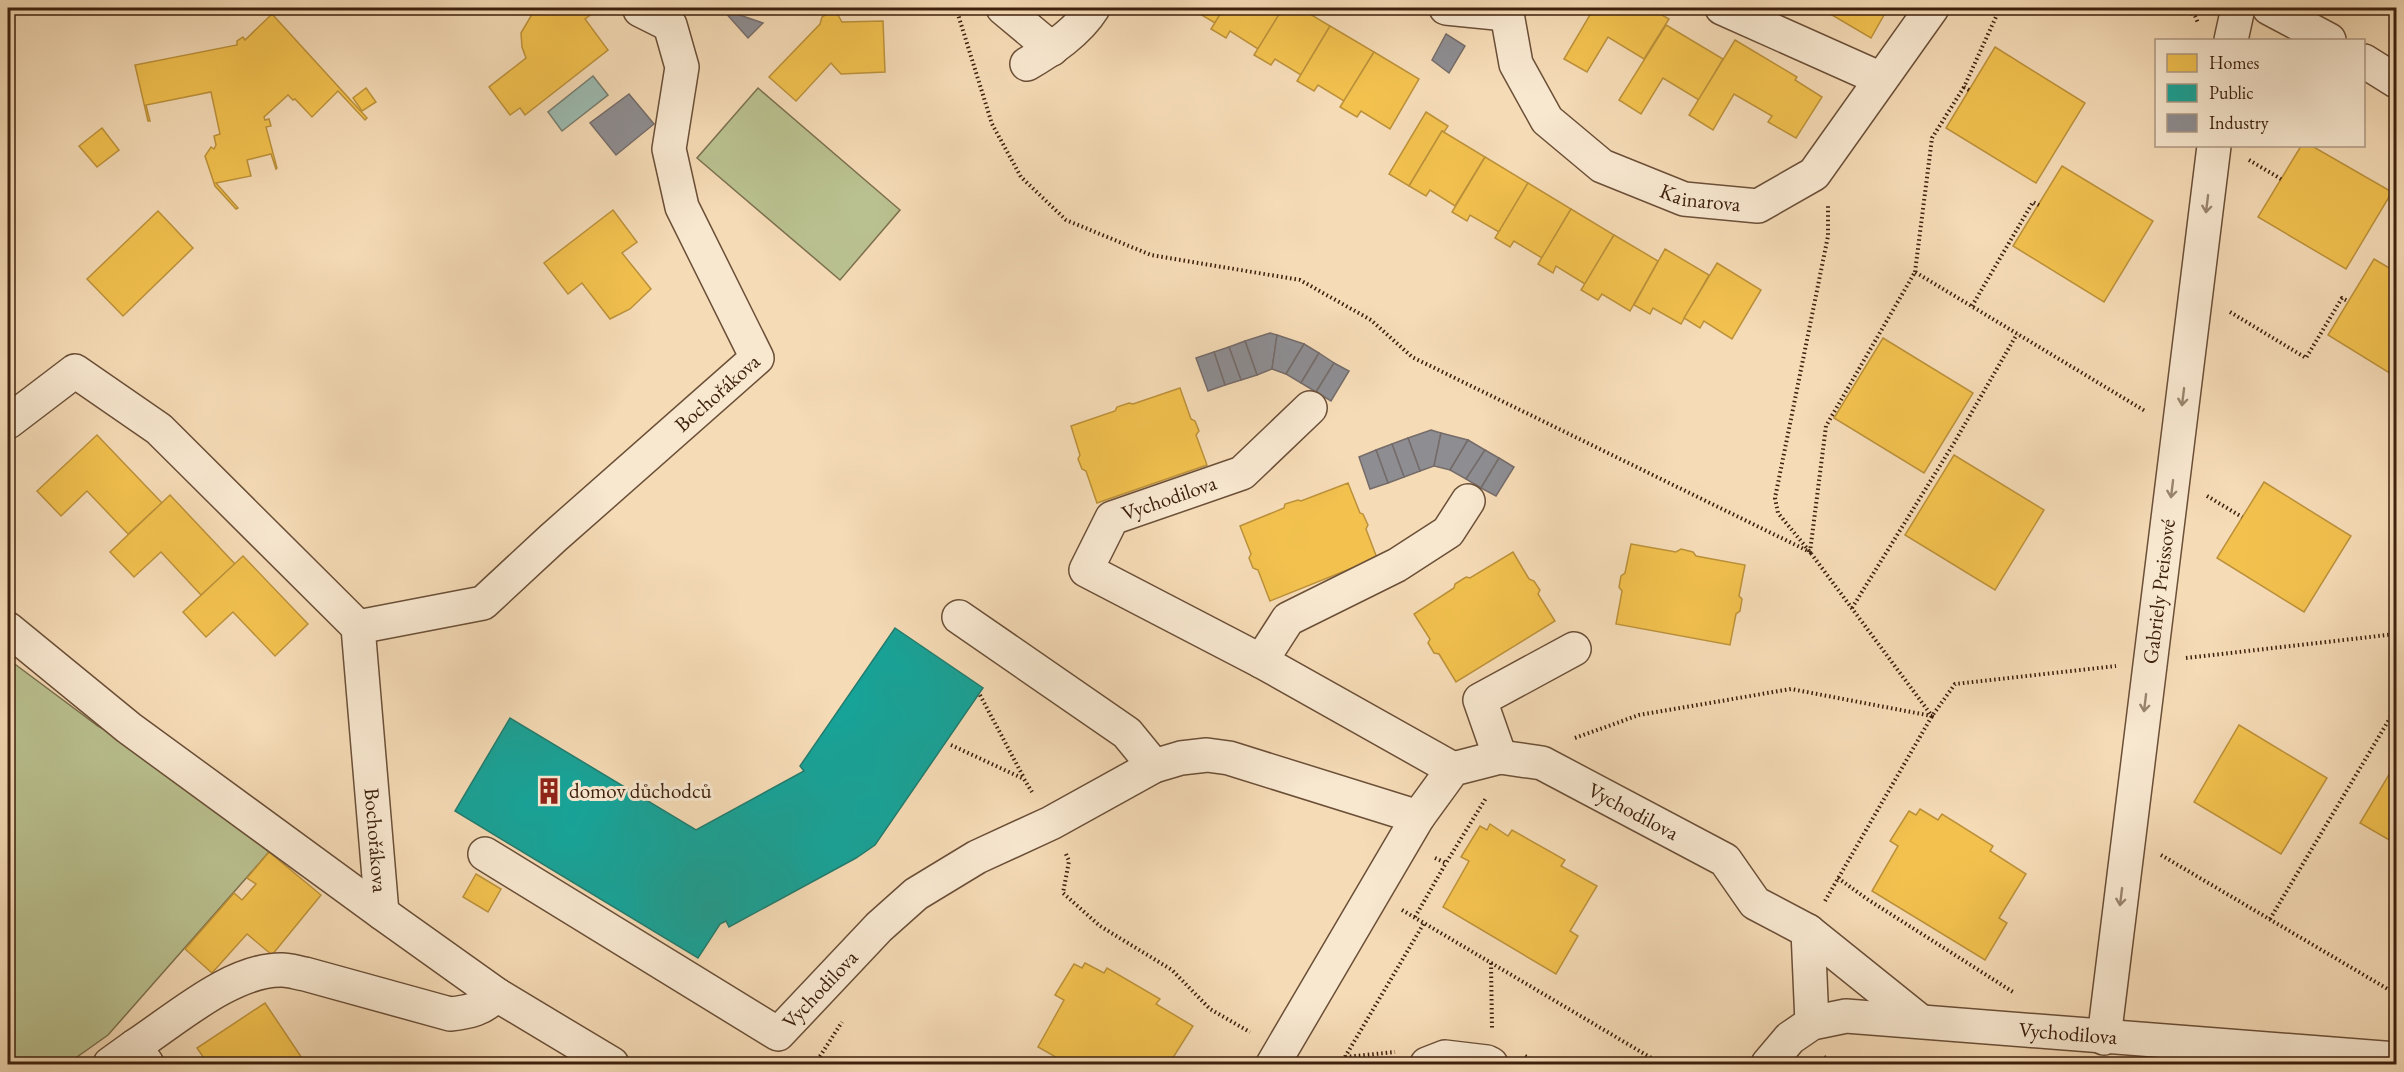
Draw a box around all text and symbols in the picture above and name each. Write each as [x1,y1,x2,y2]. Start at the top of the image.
legend [2155,39,2365,147]
text: Homes [2209,51,2260,74]
text: Public [2209,81,2253,104]
text: Industry [2209,111,2269,134]
street label: Kainarova [1656,177,1743,217]
one-way arrow [2201,193,2212,213]
street label: Bochořákova [669,347,766,438]
one-way arrow [2178,387,2189,407]
street label: Vychodilova [1118,469,1220,526]
one-way arrow [2166,479,2177,499]
street label: Gabriely Preissové [2136,517,2181,665]
one-way arrow [2139,693,2150,713]
building icon: domov důchodců [534,776,564,806]
street label: Vychodilova [1584,776,1684,846]
place label: domov důchodců [569,777,712,804]
street label: Bochořákova [359,787,394,894]
one-way arrow [2116,887,2127,906]
street label: Vychodilova [776,944,864,1034]
street label: Vychodilova [2018,1016,2119,1050]

